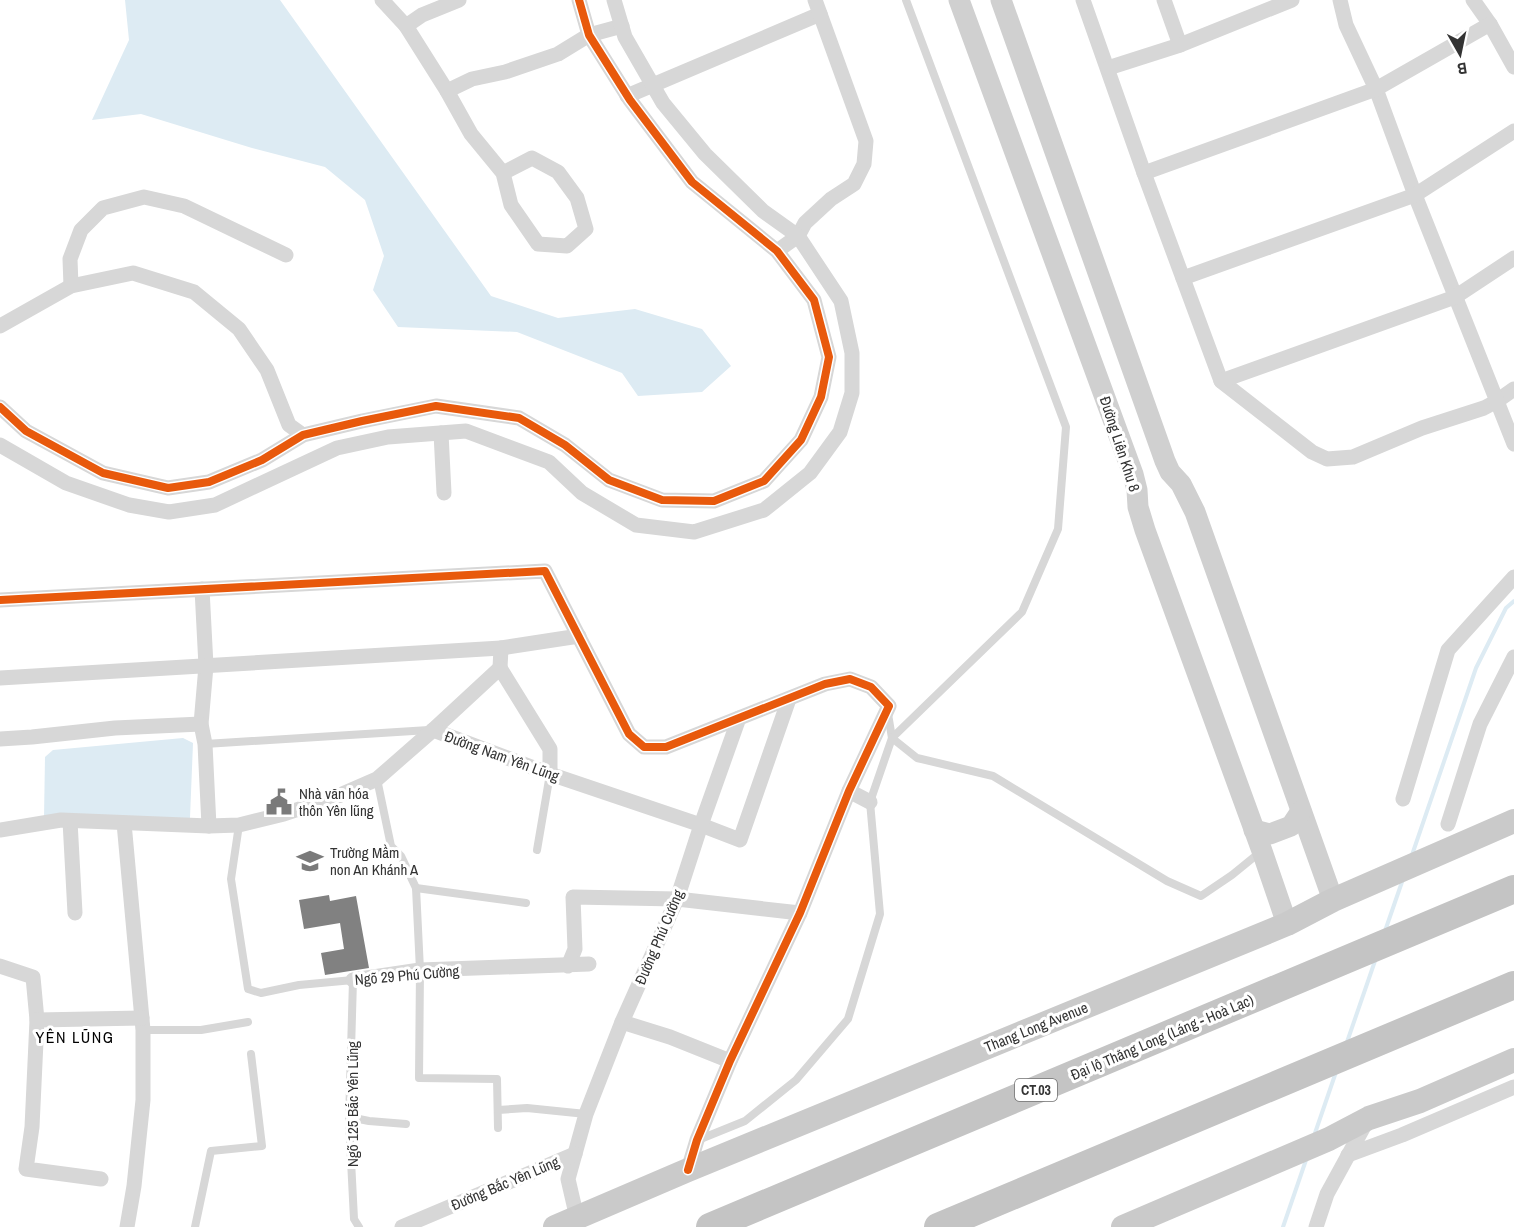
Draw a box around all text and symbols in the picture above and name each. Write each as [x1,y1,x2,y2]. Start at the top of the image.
north arrow [1430,24,1490,84]
text: B [1456,57,1469,80]
street label: Đường Liên Khu 8 [1095,394,1145,495]
street label: Đường Nam Yên Lũng [442,726,562,787]
place label: Nhà văn hóa thôn Yên lũng [299,783,374,821]
public building icon: Nhà văn hóa thôn Yên lũng [264,787,294,817]
place label: Trường Mầm non An Khánh A [330,842,419,880]
school or university icon: Trường Mầm non An Khánh A [295,846,325,876]
street label: Đường Phú Cường [630,886,688,988]
street label: Ngõ 29 Phú Cường [354,960,460,990]
street label: Đại lộ Thăng Long (Láng - Hoà Lạc) [1067,989,1257,1085]
street label: Thang Long Avenue [981,997,1091,1057]
district label: YÊN LŨNG [35,1026,115,1048]
street label: Ngõ 125 Bắc Yên Lũng [342,1041,363,1167]
road number: CT.03 [1015,1079,1057,1101]
street label: Đường Bắc Yên Lũng [448,1151,562,1215]

